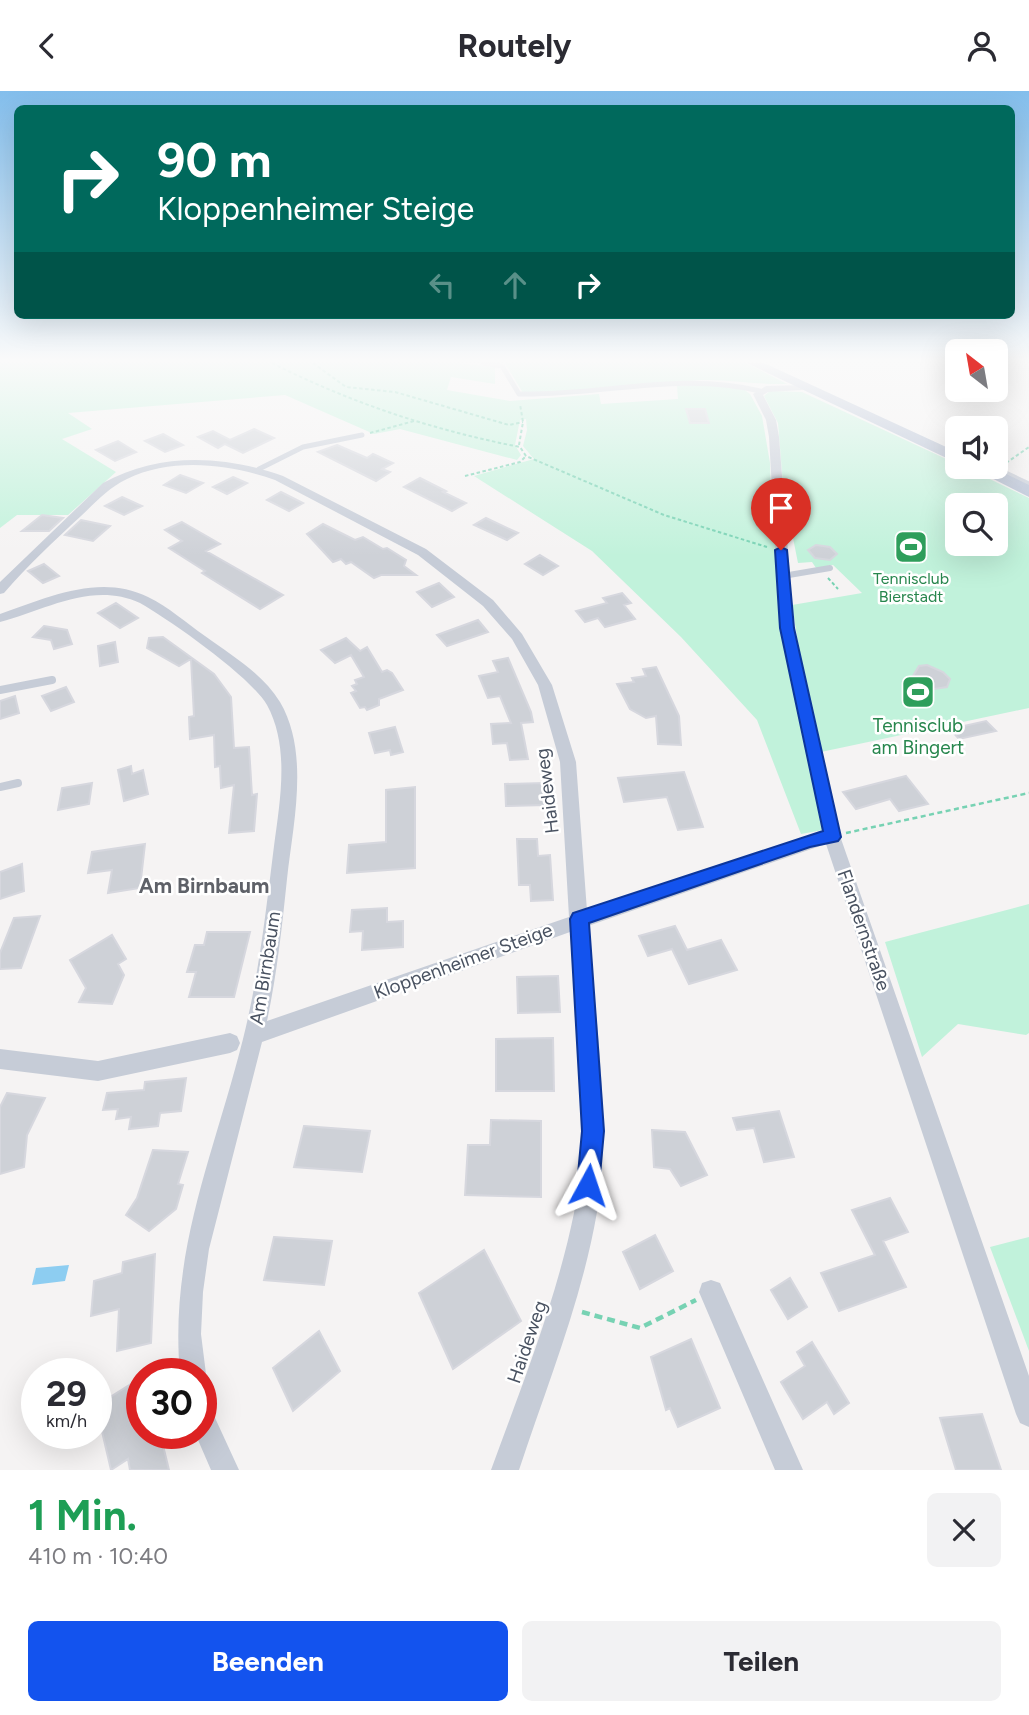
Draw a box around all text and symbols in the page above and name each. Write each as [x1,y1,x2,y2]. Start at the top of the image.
icon: back [28,27,66,65]
text: Routely [457,27,572,65]
icon: person [963,27,1001,65]
text: 90 m [157,130,272,189]
icon: right [42,133,133,224]
text: Kloppenheimer Steige [157,190,474,228]
icon: left [423,266,461,304]
icon: ahead [496,266,534,304]
icon: right [569,266,607,304]
north arrow [945,339,1008,403]
map controls [945,339,1008,556]
button: sound [945,416,1008,479]
pin [751,478,811,550]
icon: arrive [762,489,800,527]
button: search [945,493,1008,556]
sports icon: Tennisclub Bierstadt [892,528,930,566]
place label: Tennisclub Bierstadt [873,569,949,606]
sports icon: Tennisclub am Bingert [899,673,937,711]
place label: Tennisclub am Bingert [872,714,964,759]
street label: Haideweg [530,747,564,835]
street label: Flandernstraße [833,866,895,994]
district label: Am Birnbaum [139,873,269,898]
street label: Am Birnbaum [245,910,285,1026]
street label: Kloppenheimer Steige [371,918,555,1004]
position arrow [551,1148,625,1222]
street label: Haideweg [502,1298,552,1386]
speed limit sign: 30 [126,1358,217,1449]
text: 29 [46,1373,87,1415]
text: km/h [46,1410,87,1432]
text: 1 Min. [28,1490,137,1541]
button: close [927,1493,1001,1567]
text: 410 m · 10:40 [28,1542,168,1570]
button: Beenden [28,1621,508,1701]
button: Teilen [522,1621,1001,1701]

